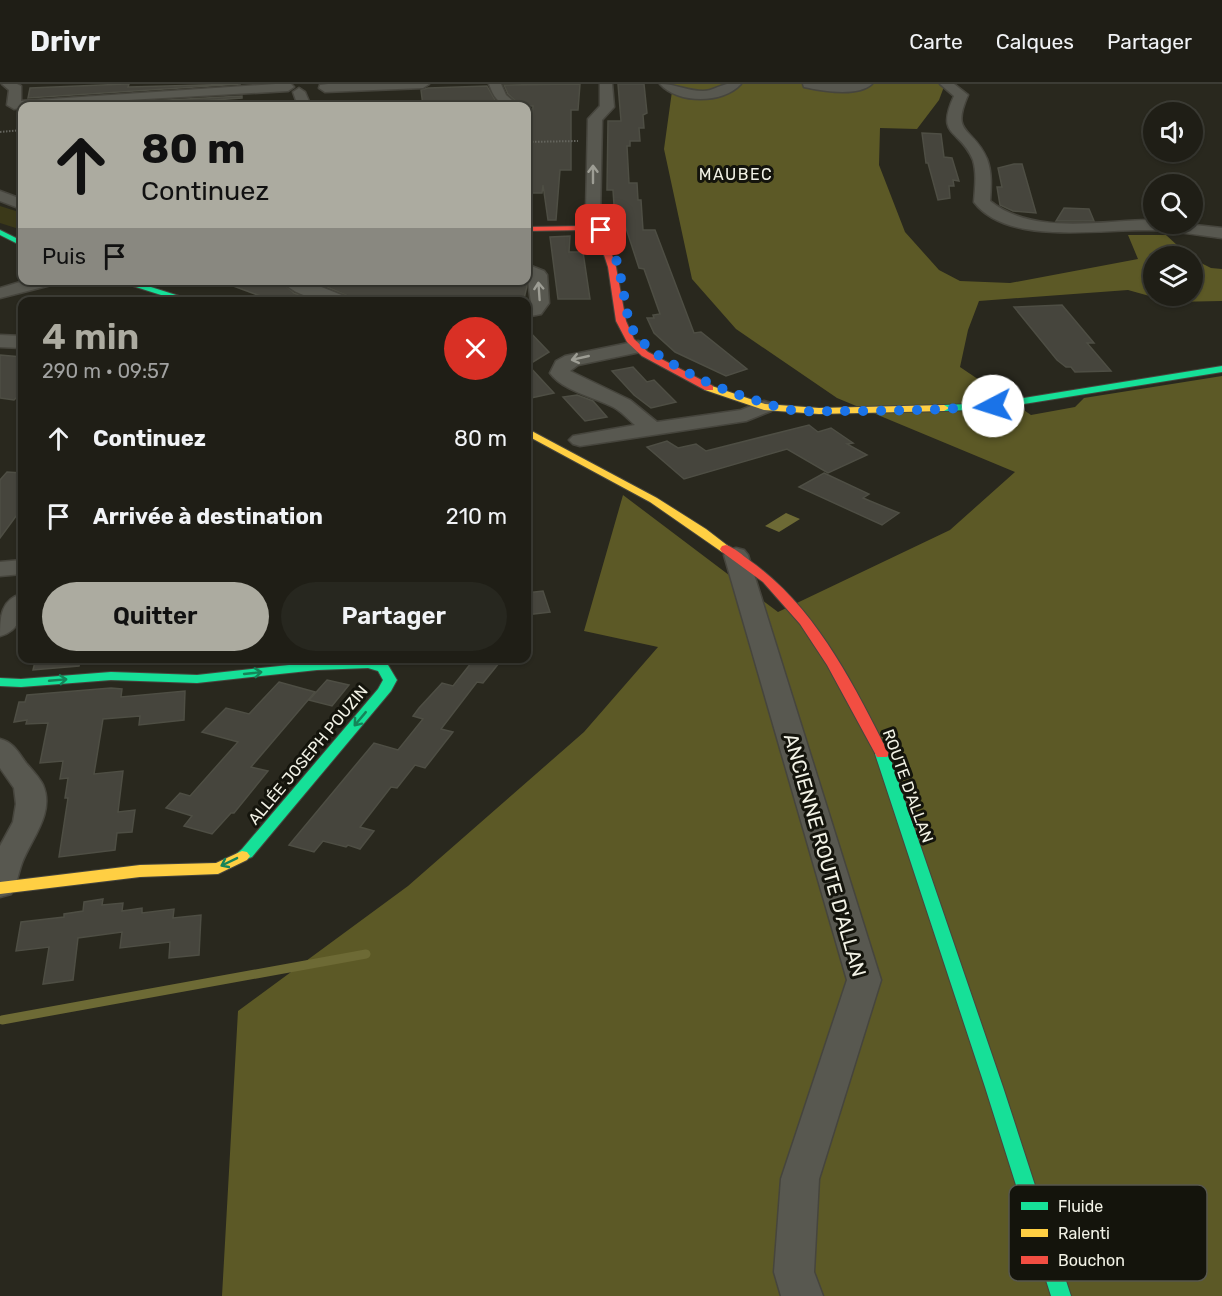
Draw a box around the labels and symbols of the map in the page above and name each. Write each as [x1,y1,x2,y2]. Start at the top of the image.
one-way arrow [587,165,599,185]
district label: MAUBEC [699,165,773,184]
pin [575,204,626,255]
one-way arrow [533,282,544,302]
one-way arrow [571,353,590,365]
position arrow [961,374,1025,438]
one-way arrow [242,667,262,678]
one-way arrow [48,674,68,685]
street label: ALLÉE JOSEPH POUZIN [244,682,372,828]
one-way arrow [353,711,367,726]
street label: ROUTE D'ALLAN [879,727,937,845]
street label: ANCIENNE ROUTE D'ALLAN [779,730,871,980]
one-way arrow [221,857,239,868]
legend [1009,1185,1207,1281]
text: Fluide [1058,1197,1103,1216]
text: Ralenti [1058,1224,1110,1243]
text: Bouchon [1058,1251,1125,1270]

